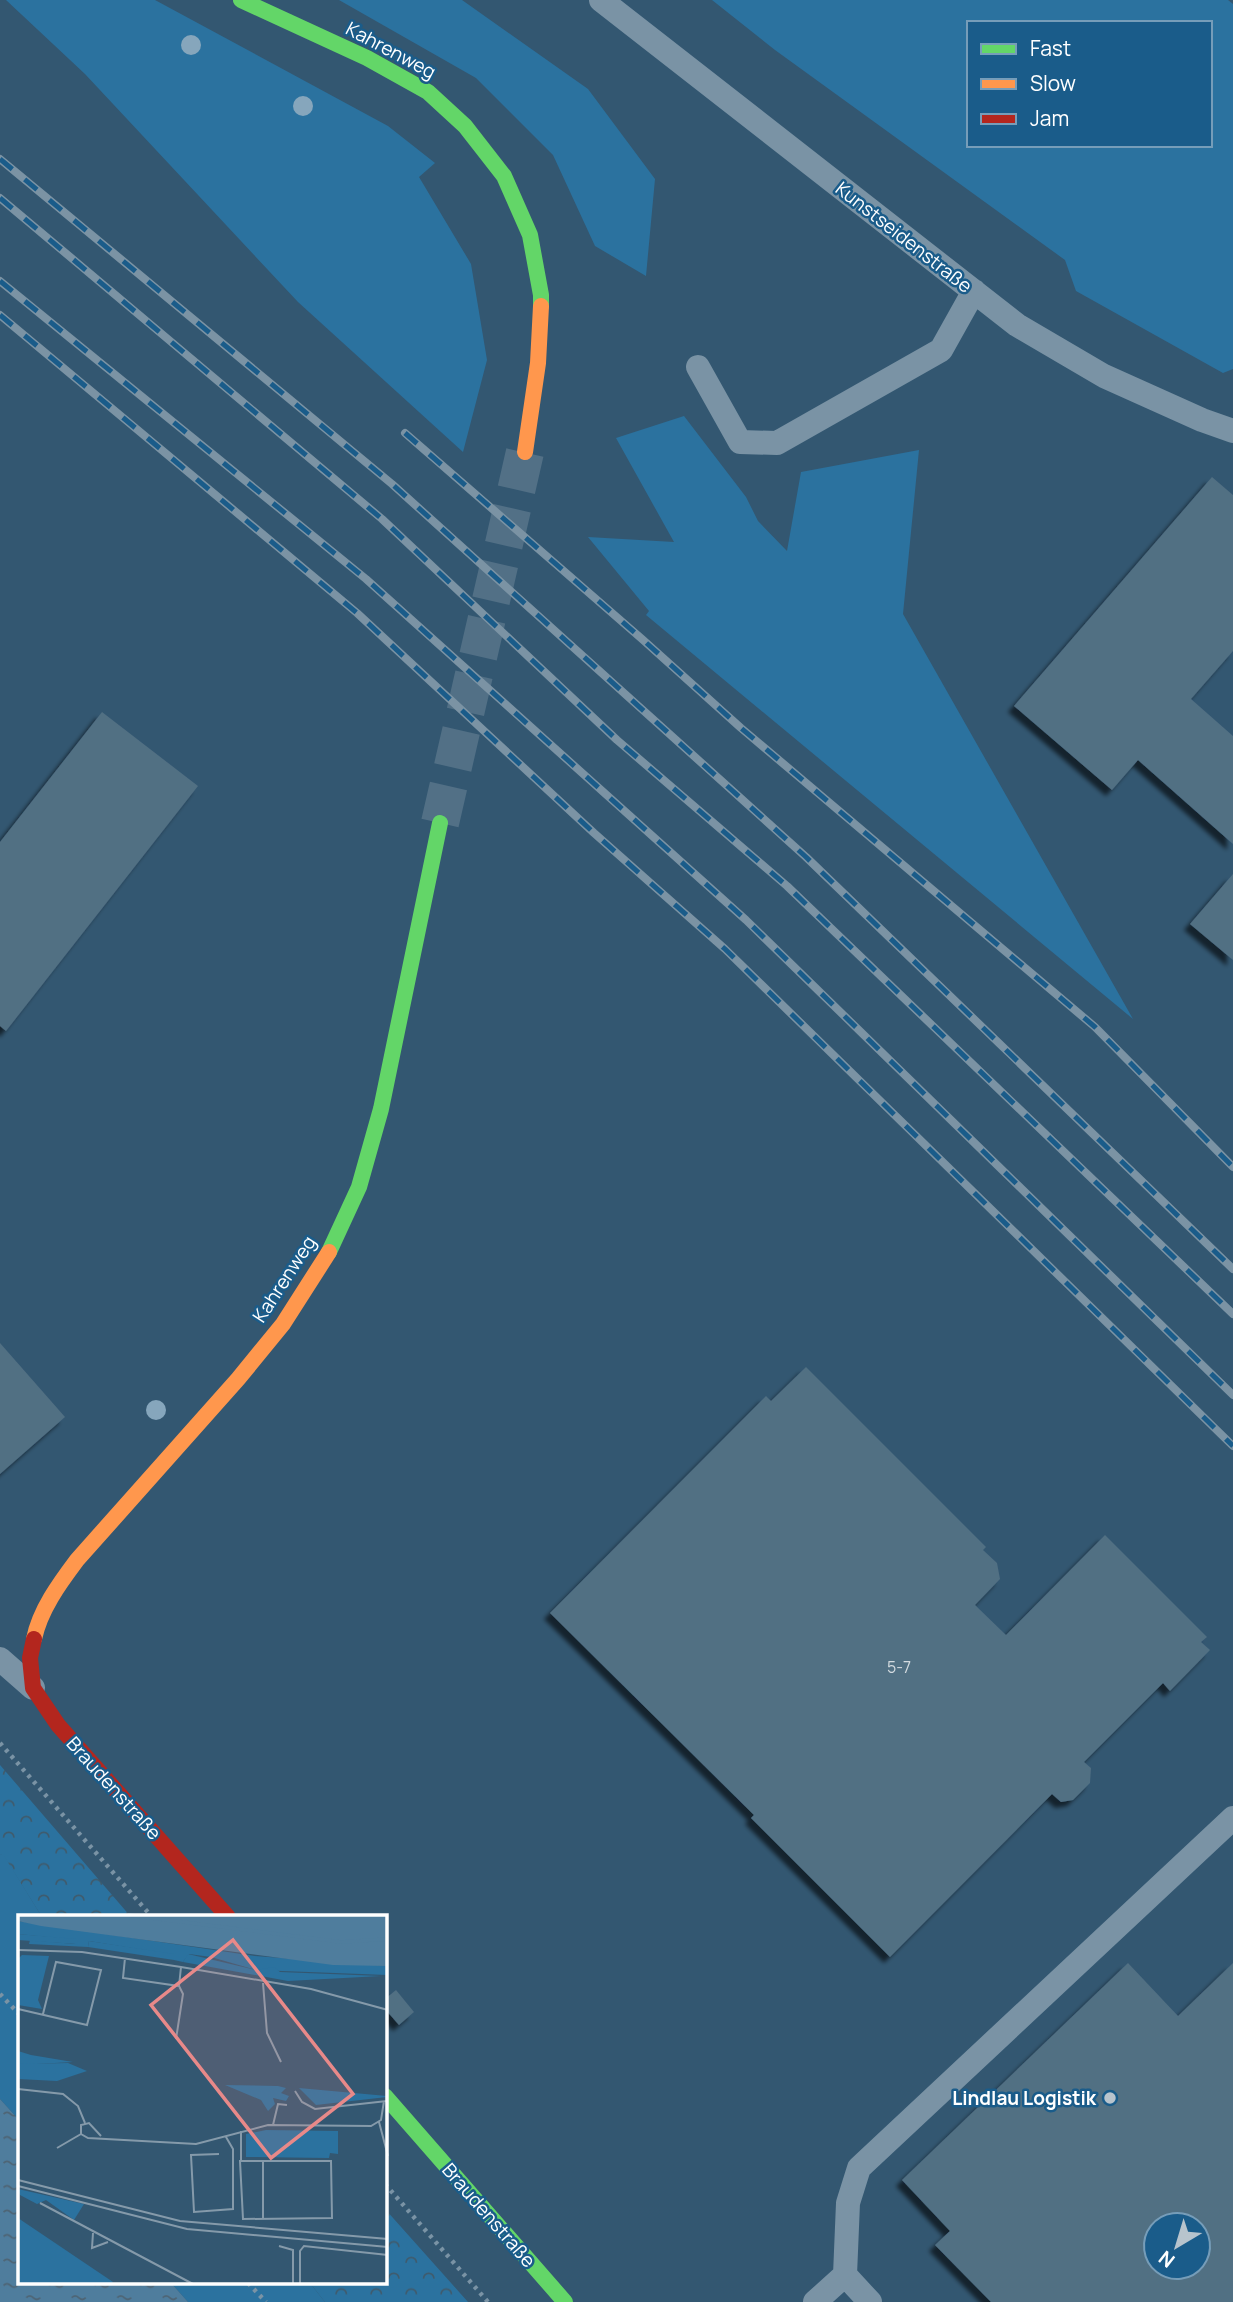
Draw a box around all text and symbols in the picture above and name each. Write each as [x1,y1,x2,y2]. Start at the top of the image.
street label: Kahrenweg [341,15,441,85]
legend [967,21,1212,147]
text: Fast [1030,34,1071,62]
text: Slow [1030,69,1076,97]
text: Jam [1030,104,1069,132]
street label: Kunstseidenstraße [830,175,978,299]
street label: Kahrenweg [246,1231,322,1327]
house number: 5-7 [887,1656,911,1678]
street label: Braudenstraße [61,1731,167,1845]
inset map [18,1915,387,2284]
place label: Lindlau Logistik [952,2085,1097,2111]
marker: Lindlau Logistik [1102,2090,1118,2106]
street label: Braudenstraße [436,2157,542,2273]
north arrow [1142,2211,1212,2281]
text: N [1153,2245,1180,2274]

